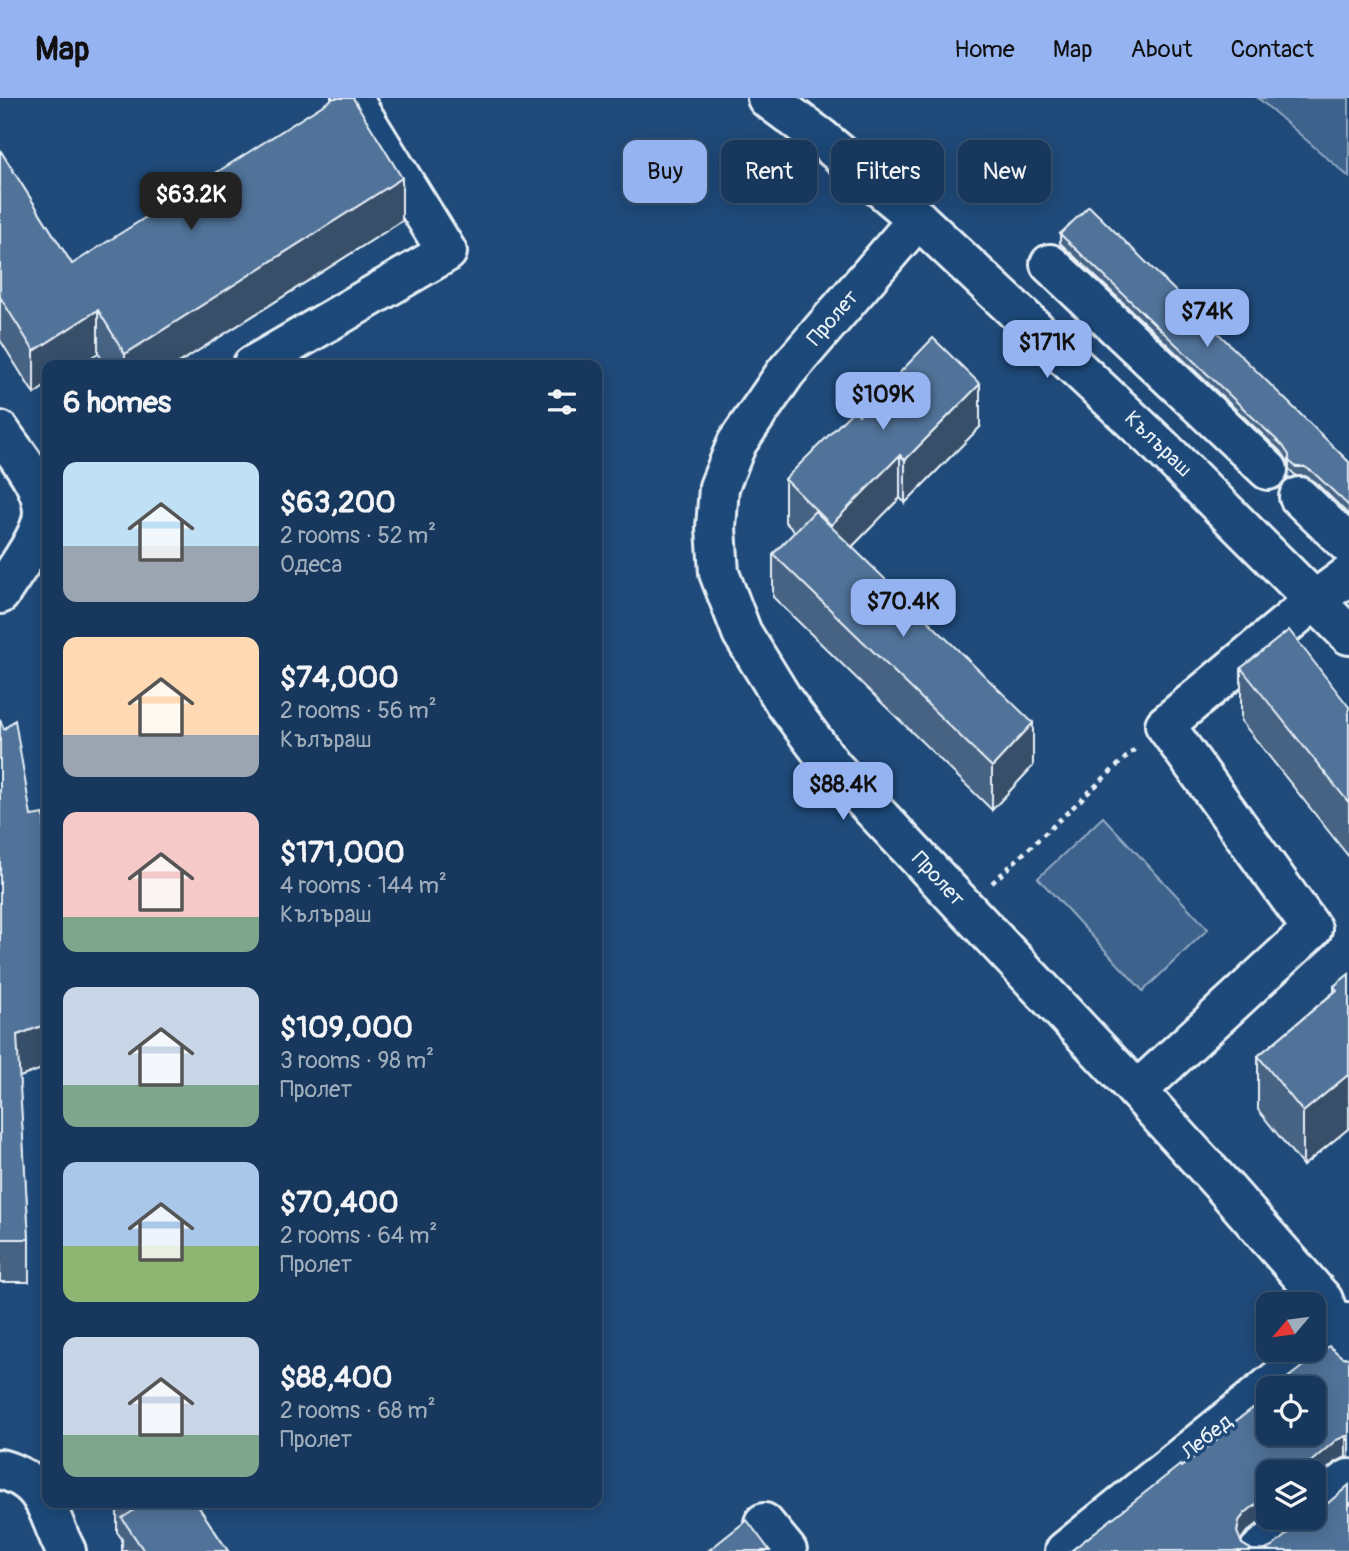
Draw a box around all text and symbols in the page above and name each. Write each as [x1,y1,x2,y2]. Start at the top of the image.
text: Map [35,29,90,70]
text: Home [954,35,1015,64]
text: Map [1053,35,1093,64]
text: About [1131,35,1193,64]
text: Contact [1231,35,1314,64]
chip: Buy [623,140,707,203]
chip: Rent [721,140,817,203]
chip: Filters [831,140,944,203]
chip: New [958,140,1051,203]
pin: $63.2K [134,172,248,232]
text: $63.2K [156,180,226,209]
street label: Пролет [801,284,865,352]
pin: $74K [1166,289,1248,349]
text: $74K [1181,297,1233,326]
pin: $171K [998,320,1096,380]
text: $171K [1019,328,1075,357]
pin: $109K [834,372,932,432]
text: $109K [852,380,914,409]
icon: filters [543,383,581,421]
text: 6 homes [63,384,171,421]
street label: Кълъраш [1119,405,1197,483]
text: $63,200 [280,484,396,521]
icon: home [119,490,203,574]
text: 2 rooms · 52 m² [280,521,436,550]
text: Одеса [280,550,342,579]
pin: $70.4K [846,580,960,639]
text: $70.4K [867,587,939,616]
text: $74,000 [280,659,399,696]
icon: home [119,665,203,749]
text: 2 rooms · 56 m² [280,696,437,725]
text: Кълъраш [280,725,372,754]
pin: $88.4K [786,762,900,822]
text: $88.4K [809,770,877,799]
text: $171,000 [280,834,405,871]
icon: home [119,840,203,924]
street label: Пролет [906,846,971,913]
text: 4 rooms · 144 m² [280,871,447,900]
text: Кълъраш [280,900,372,929]
text: $109,000 [280,1009,413,1046]
icon: home [119,1015,203,1099]
text: 3 rooms · 98 m² [280,1046,434,1075]
text: Пролет [280,1075,352,1104]
text: $70,400 [280,1184,399,1221]
icon: home [119,1190,203,1274]
text: 2 rooms · 64 m² [280,1221,437,1250]
text: Пролет [280,1250,352,1279]
north arrow [1256,1292,1326,1362]
map controls [1256,1292,1326,1530]
text: $88,400 [280,1359,393,1396]
icon: home [119,1365,203,1449]
button: locate [1256,1376,1326,1446]
text: 2 rooms · 68 m² [280,1396,436,1425]
street label: Лебед [1175,1408,1238,1466]
text: Пролет [280,1425,352,1454]
button: layers [1256,1460,1326,1530]

